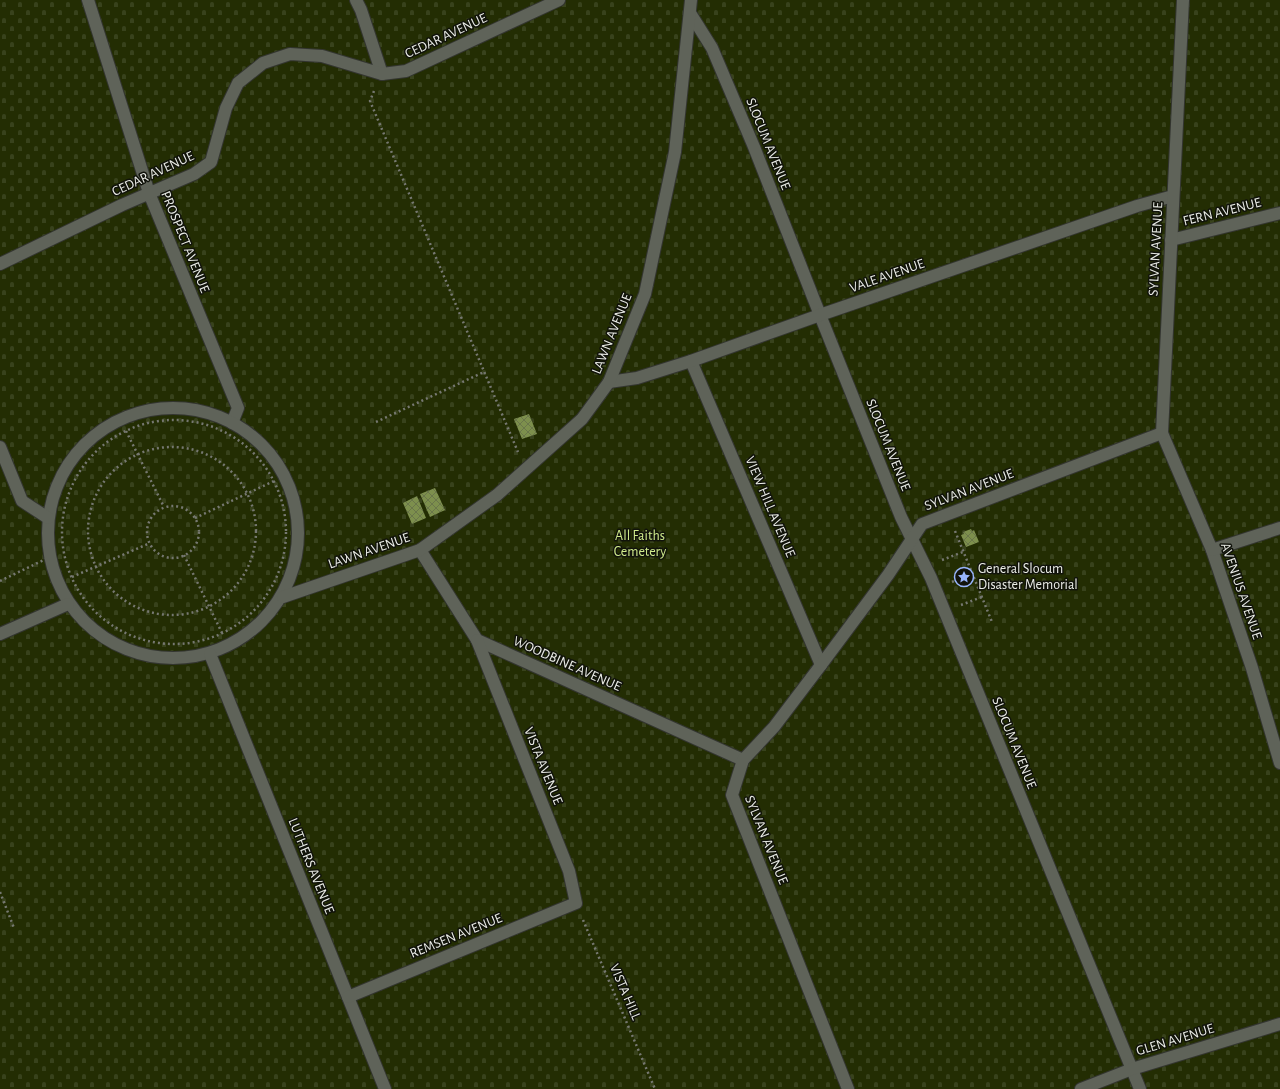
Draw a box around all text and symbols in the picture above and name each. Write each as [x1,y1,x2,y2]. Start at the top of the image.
street label: CEDAR AVENUE [403,11,489,61]
street label: SLOCUM AVENUE [743,96,793,192]
street label: CEDAR AVENUE [110,149,196,199]
street label: PROSPECT AVENUE [158,189,212,295]
street label: FERN AVENUE [1182,195,1263,228]
street label: SYLVAN AVENUE [1147,201,1165,296]
street label: VALE AVENUE [848,257,926,295]
street label: LAWN AVENUE [589,292,635,376]
street label: SLOCUM AVENUE [863,397,913,493]
street label: VIEW HILL AVENUE [742,455,798,560]
street label: SYLVAN AVENUE [923,467,1016,513]
park label: All Faiths Cemetery [614,529,666,559]
street label: LAWN AVENUE [326,530,412,572]
street label: AVENIUS AVENUE [1218,541,1264,641]
place label: General Slocum Disaster Memorial [978,562,1078,592]
place icon: General Slocum Disaster Memorial [953,566,975,588]
street label: WOODBINE AVENUE [511,634,623,694]
street label: SLOCUM AVENUE [989,695,1039,791]
street label: VISTA AVENUE [521,725,565,807]
street label: SYLVAN AVENUE [742,794,790,887]
street label: LUTHERS AVENUE [285,816,337,916]
street label: REMSEN AVENUE [408,911,504,961]
street label: VISTA HILL [607,962,643,1022]
street label: GLEN AVENUE [1135,1021,1216,1058]

